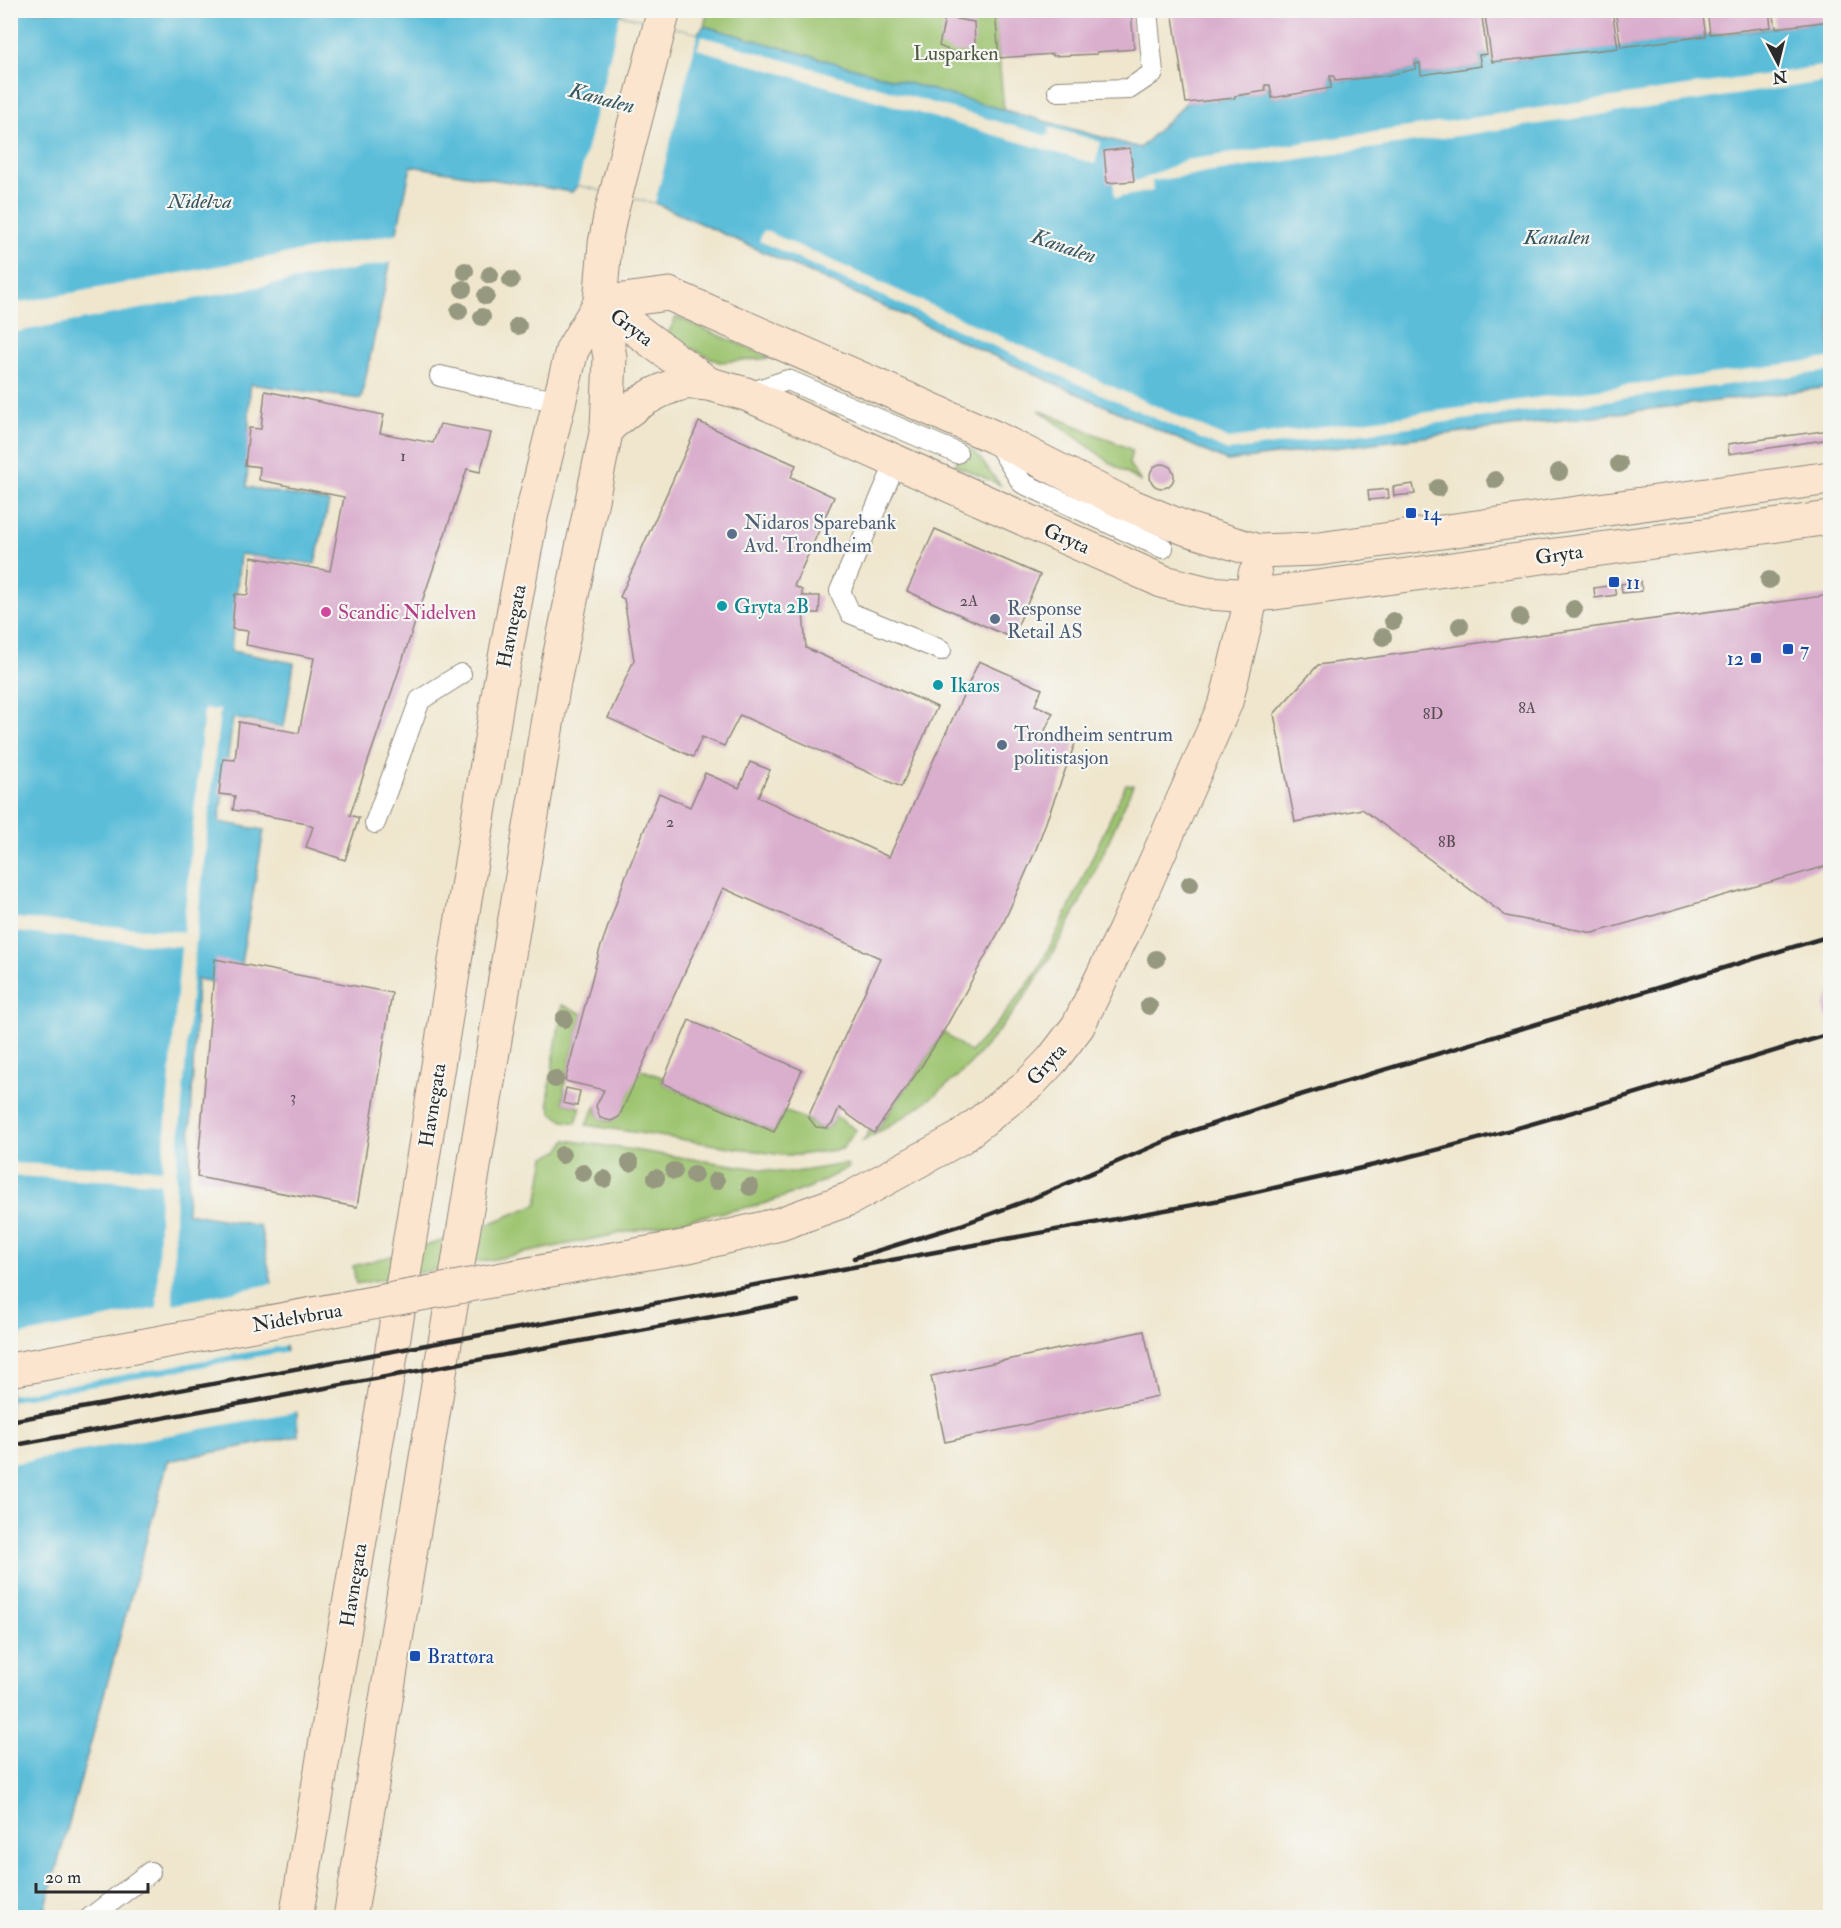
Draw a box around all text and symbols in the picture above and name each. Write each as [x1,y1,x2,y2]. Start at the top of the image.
north arrow [1748,33,1808,93]
park label: Lusparken [913,41,999,67]
text: N [1771,66,1789,88]
water label: Kanalen [565,77,638,120]
water label: Nidelva [167,188,232,215]
water label: Kanalen [1027,223,1100,270]
water label: Kanalen [1523,224,1590,251]
street label: Gryta [605,303,659,352]
house number: 1 [400,446,406,466]
place label: 14 [1423,501,1442,526]
marker: 14 [1404,506,1418,520]
place label: Nidaros Sparebank Avd. Trondheim [743,510,897,558]
street label: Gryta [1040,517,1094,560]
marker: Nidaros Sparebank Avd. Trondheim [725,527,739,541]
street label: Gryta [1534,539,1585,570]
place label: 11 [1626,570,1640,595]
marker: 11 [1607,575,1621,589]
street label: Havnegata [491,582,532,670]
house number: 2A [960,591,978,611]
place label: Gryta 2B [734,594,809,619]
place label: Response Retail AS [1007,596,1083,644]
marker: Gryta 2B [715,599,729,613]
place label: Scandic Nidelven [338,600,476,625]
marker: Scandic Nidelven [319,605,333,619]
marker: Response Retail AS [988,612,1002,626]
place label: 7 [1800,637,1809,662]
marker: 7 [1781,642,1795,656]
place label: 12 [1727,646,1744,671]
marker: 12 [1749,651,1763,665]
place label: Ikaros [950,673,1000,698]
marker: Ikaros [931,678,945,692]
house number: 8A [1518,698,1536,718]
house number: 8D [1423,704,1443,724]
place label: Trondheim sentrum politistasjon [1013,722,1173,771]
marker: Trondheim sentrum politistasjon [995,738,1009,752]
house number: 2 [666,812,674,832]
house number: 8B [1438,832,1456,852]
street label: Gryta [1021,1038,1072,1090]
street label: Havnegata [414,1061,452,1149]
house number: 3 [290,1087,296,1107]
street label: Nidelvbrua [250,1297,345,1338]
street label: Havnegata [335,1541,373,1629]
place label: Brattøra [427,1644,495,1669]
marker: Brattøra [408,1649,422,1663]
scale bar [36,1856,148,1894]
text: 20 m [45,1866,81,1889]

